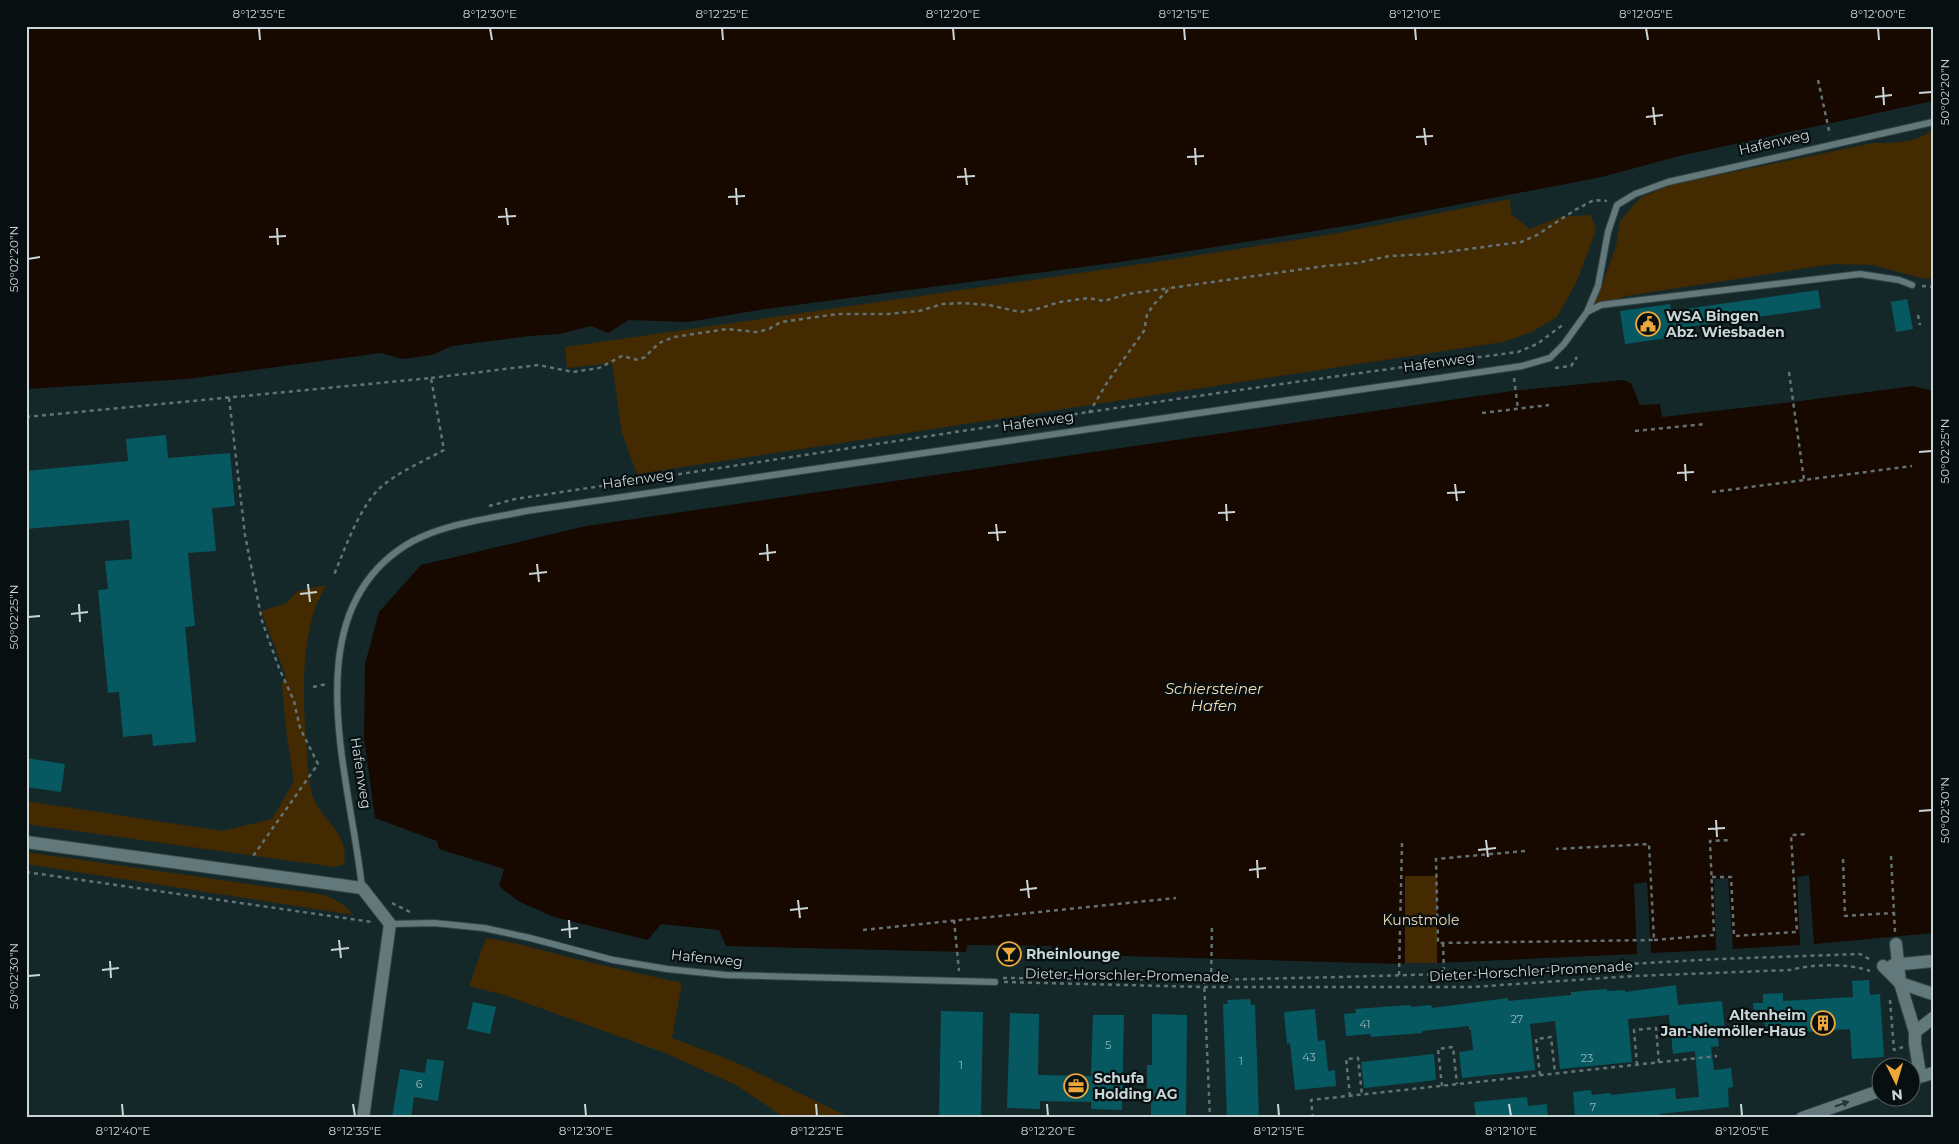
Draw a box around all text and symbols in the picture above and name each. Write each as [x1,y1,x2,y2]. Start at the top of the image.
text: 8°12'35"E [233,6,285,21]
text: 8°12'30"E [463,6,517,21]
text: 8°12'25"E [695,6,749,21]
text: 8°12'20"E [926,6,980,21]
text: 8°12'15"E [1159,6,1209,21]
text: 8°12'10"E [1389,6,1441,21]
text: 8°12'05"E [1619,6,1673,21]
text: 8°12'00"E [1850,6,1906,21]
text: 50°02'20"N [1937,59,1952,125]
street label: Hafenweg [1737,125,1811,159]
text: 50°02'20"N [6,226,21,292]
place label: WSA Bingen Abz. Wiesbaden [1665,307,1785,341]
public building icon: WSA Bingen Abz. Wiesbaden [1635,311,1661,337]
street label: Hafenweg [1402,348,1476,376]
street label: Hafenweg [1001,407,1075,435]
text: 50°02'25"N [1937,418,1952,484]
street label: Hafenweg [601,465,675,493]
text: 50°02'25"N [6,584,21,650]
water label: Schiersteiner Hafen [1165,679,1264,715]
street label: Hafenweg [346,736,376,810]
text: 50°02'30"N [1937,777,1952,843]
park label: Kunstmole [1383,911,1459,929]
bar icon: Rheinlounge [996,941,1022,967]
text: 50°02'30"N [6,943,21,1009]
street label: Hafenweg [670,945,744,971]
place label: Rheinlounge [1026,945,1120,963]
street label: Dieter-Horschler-Promenade [1429,957,1633,985]
street label: Dieter-Horschler-Promenade [1025,964,1229,986]
place label: Altenheim Jan-Niemöller-Haus [1660,1006,1807,1040]
building icon: Altenheim Jan-Niemöller-Haus [1810,1010,1836,1036]
house number: 27 [1511,1012,1523,1026]
house number: 41 [1360,1017,1370,1031]
house number: 5 [1105,1038,1111,1052]
house number: 43 [1302,1050,1316,1064]
house number: 23 [1581,1051,1593,1065]
house number: 1 [1239,1054,1243,1068]
north arrow [1872,1056,1922,1106]
house number: 1 [959,1058,963,1072]
place label: Schufa Holding AG [1094,1069,1178,1103]
office icon: Schufa Holding AG [1063,1073,1089,1099]
house number: 6 [416,1077,423,1091]
text: N [1891,1085,1904,1104]
house number: 7 [1590,1100,1596,1114]
one-way arrow [1835,1100,1850,1108]
text: 8°12'40"E [96,1123,150,1138]
text: 8°12'35"E [329,1123,381,1138]
text: 8°12'30"E [559,1123,613,1138]
text: 8°12'25"E [790,1123,844,1138]
text: 8°12'20"E [1021,1123,1075,1138]
text: 8°12'15"E [1254,1123,1304,1138]
text: 8°12'10"E [1485,1123,1537,1138]
text: 8°12'05"E [1715,1123,1769,1138]

